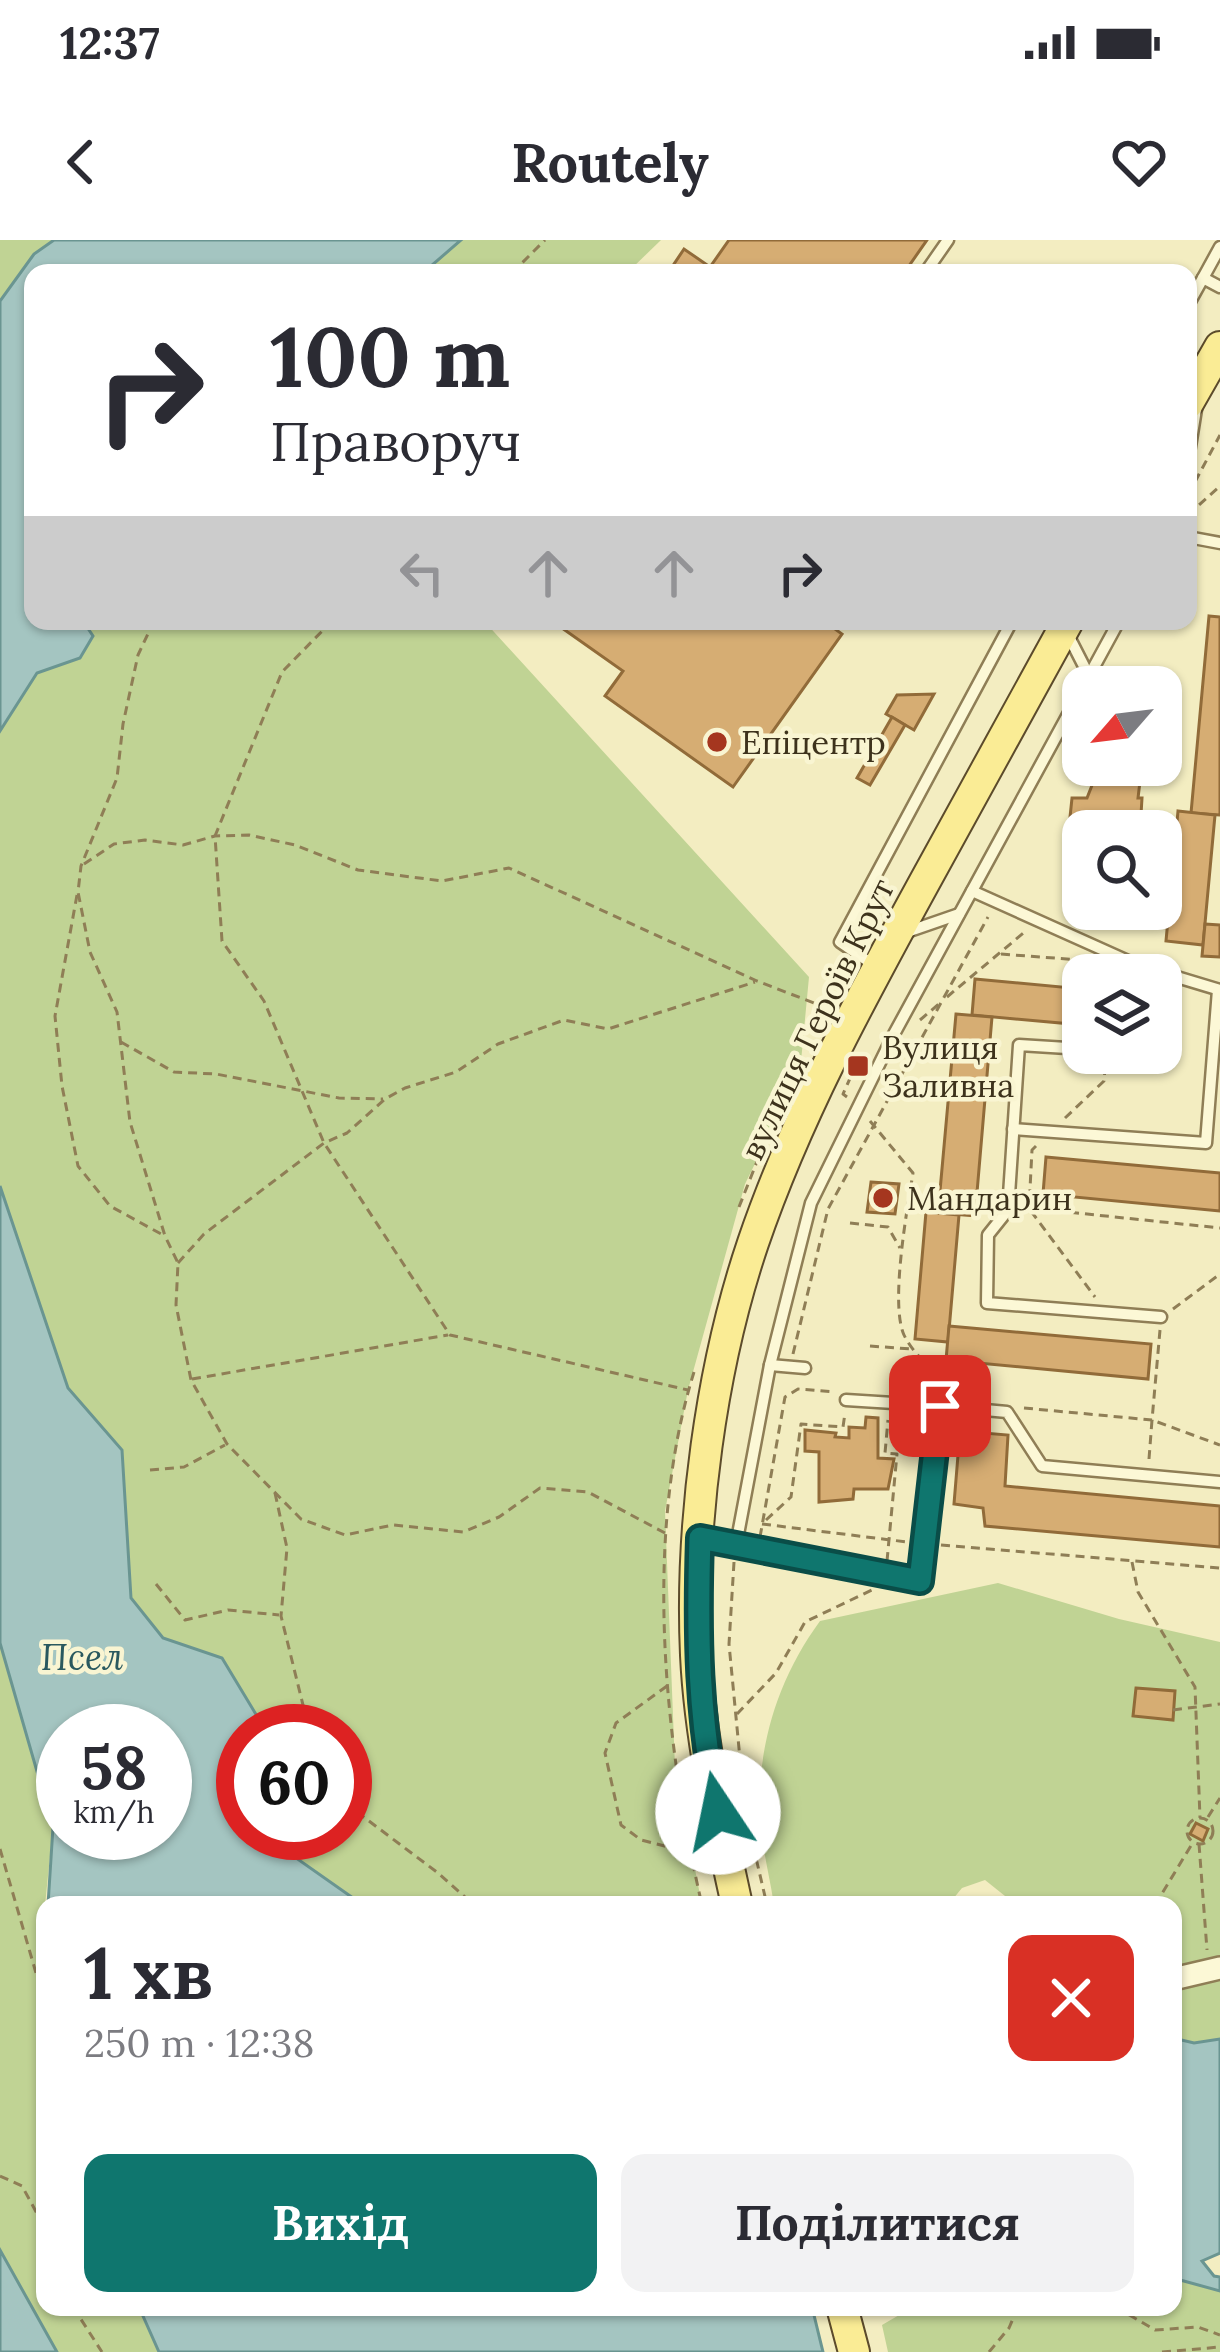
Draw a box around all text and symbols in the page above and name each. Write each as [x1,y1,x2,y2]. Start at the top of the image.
text: 12:37 [60,14,160,71]
text: Routely [511,128,709,197]
icon: back [48,129,114,195]
icon: heart [1106,129,1172,195]
text: 100 m [270,302,510,410]
icon: right [72,312,228,468]
text: Праворуч [270,407,521,476]
icon: left [389,540,455,606]
icon: ahead [515,540,581,606]
icon: ahead [641,540,707,606]
icon: right [767,540,833,606]
north arrow [1062,666,1182,786]
map controls [1062,666,1182,1074]
place label: Епіцентр [741,721,886,763]
marker: Епіцентр [704,729,730,755]
button: search [1062,810,1182,930]
street label: вулиця Героїв Крут [731,872,903,1166]
button: layers [1062,954,1182,1074]
place label: Вулиця Заливна [882,1026,1014,1106]
marker: Вулиця Заливна [845,1053,871,1079]
place label: Мандарин [907,1177,1072,1219]
marker: Мандарин [870,1185,896,1211]
pin [889,1355,991,1457]
icon: arrive [907,1373,973,1439]
water label: Псел [41,1634,123,1680]
speed limit sign: 60 [216,1704,372,1860]
text: 58 [81,1729,147,1805]
position arrow [655,1749,781,1875]
text: km/h [73,1793,155,1831]
text: 1 хв [84,1927,213,2019]
button: close [1008,1935,1134,2061]
text: 250 m · 12:38 [84,2018,314,2068]
button: Вихід [84,2154,597,2292]
button: Поділитися [621,2154,1134,2292]

